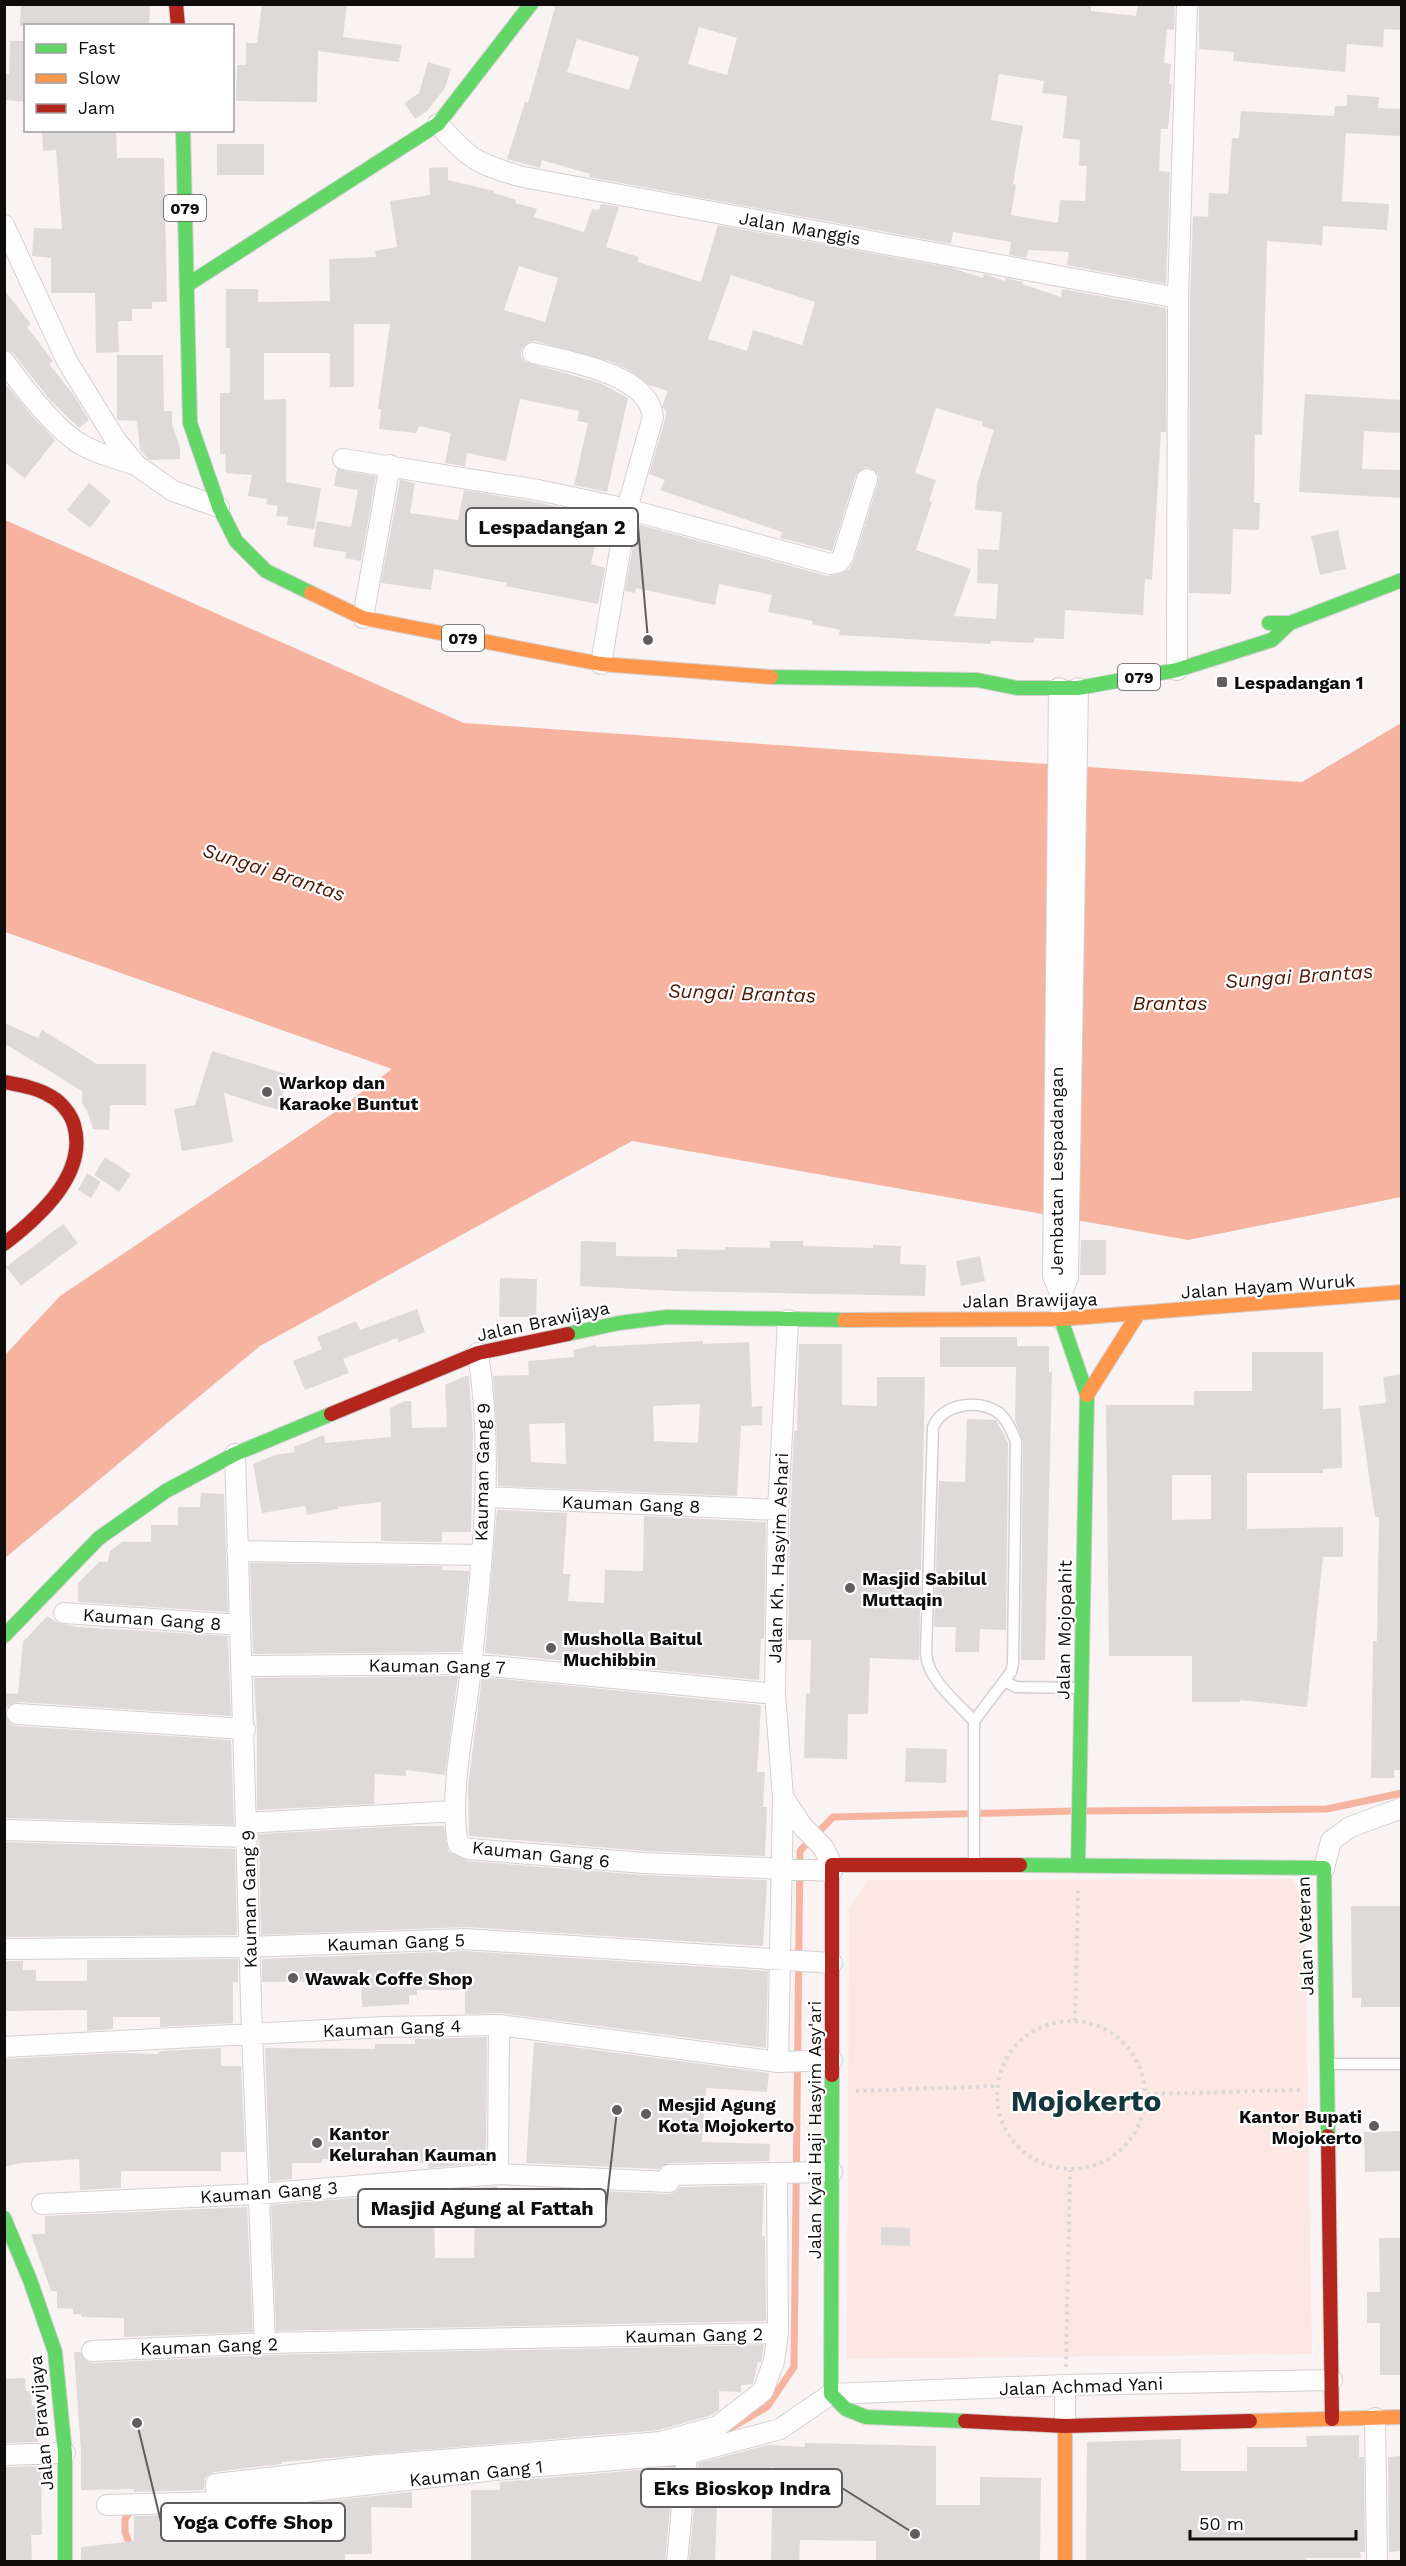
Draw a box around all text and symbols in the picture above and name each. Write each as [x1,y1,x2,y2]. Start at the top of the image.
legend [24,24,234,132]
text: Fast [78,37,116,58]
text: Slow [78,67,121,88]
text: Jam [78,97,115,118]
road number: 079 [164,195,206,221]
street label: Jalan Manggis [738,207,862,249]
callout: Lespadangan 2 [466,508,638,546]
text: Lespadangan 2 [478,515,626,539]
road number: 079 [442,625,484,651]
road number: 079 [1118,664,1160,690]
place label: Lespadangan 1 [1234,672,1364,693]
marker: Lespadangan 1 [1215,675,1229,689]
water label: Sungai Brantas [200,838,348,906]
water label: Sungai Brantas [1224,959,1374,993]
water label: Sungai Brantas [668,978,816,1008]
water label: Brantas [1132,991,1208,1015]
street label: Jembatan Lespadangan [1046,1066,1067,1276]
place label: Warkop dan Karaoke Buntut [279,1072,418,1114]
marker: Warkop dan Karaoke Buntut [260,1085,274,1099]
street label: Jalan Hayam Wuruk [1180,1269,1356,1303]
street label: Jalan Brawijaya [962,1288,1098,1312]
street label: Jalan Brawijaya [475,1297,611,1345]
street label: Kauman Gang 9 [470,1402,494,1542]
street label: Jalan Kh. Hasyim Ashari [764,1452,792,1664]
street label: Kauman Gang 8 [561,1491,701,1517]
street label: Jalan Mojopahit [1052,1560,1076,1700]
place label: Masjid Sabilul Muttaqin [862,1568,987,1610]
marker: Masjid Sabilul Muttaqin [843,1581,857,1595]
street label: Kauman Gang 8 [82,1604,222,1634]
place label: Musholla Baitul Muchibbin [563,1628,702,1670]
marker: Musholla Baitul Muchibbin [544,1641,558,1655]
street label: Kauman Gang 7 [368,1654,506,1678]
street label: Kauman Gang 9 [237,1829,261,1969]
street label: Kauman Gang 6 [471,1836,611,1872]
street label: Jalan Veteran [1292,1876,1318,1996]
street label: Kauman Gang 5 [327,1929,465,1955]
place label: Wawak Coffe Shop [305,1968,473,1989]
marker: Wawak Coffe Shop [286,1971,300,1985]
street label: Jalan Kyai Haji Hasyim Asy'ari [804,2001,825,2259]
street label: Kauman Gang 4 [322,2015,462,2041]
district label: Mojokerto [1011,2083,1161,2118]
place label: Mesjid Agung Kota Mojokerto [658,2094,795,2136]
place label: Kantor Bupati Mojokerto [1239,2106,1362,2148]
marker: Mesjid Agung Kota Mojokerto [639,2107,653,2121]
marker: Kantor Bupati Mojokerto [1367,2119,1381,2133]
place label: Kantor Kelurahan Kauman [329,2123,497,2165]
marker: Kantor Kelurahan Kauman [310,2136,324,2150]
street label: Kauman Gang 3 [199,2177,339,2207]
callout: Masjid Agung al Fattah [358,2189,606,2227]
text: Masjid Agung al Fattah [370,2196,594,2220]
street label: Kauman Gang 2 [625,2323,763,2347]
street label: Kauman Gang 2 [140,2333,278,2359]
street label: Jalan Brawijaya [25,2355,57,2491]
street label: Jalan Achmad Yani [999,2373,1163,2399]
street label: Kauman Gang 1 [408,2456,544,2490]
callout: Eks Bioskop Indra [641,2469,842,2507]
text: Eks Bioskop Indra [654,2476,831,2500]
callout: Yoga Coffe Shop [161,2503,345,2541]
scale bar [1190,2503,1356,2541]
text: Yoga Coffe Shop [173,2510,333,2534]
text: 50 m [1199,2513,1244,2534]

